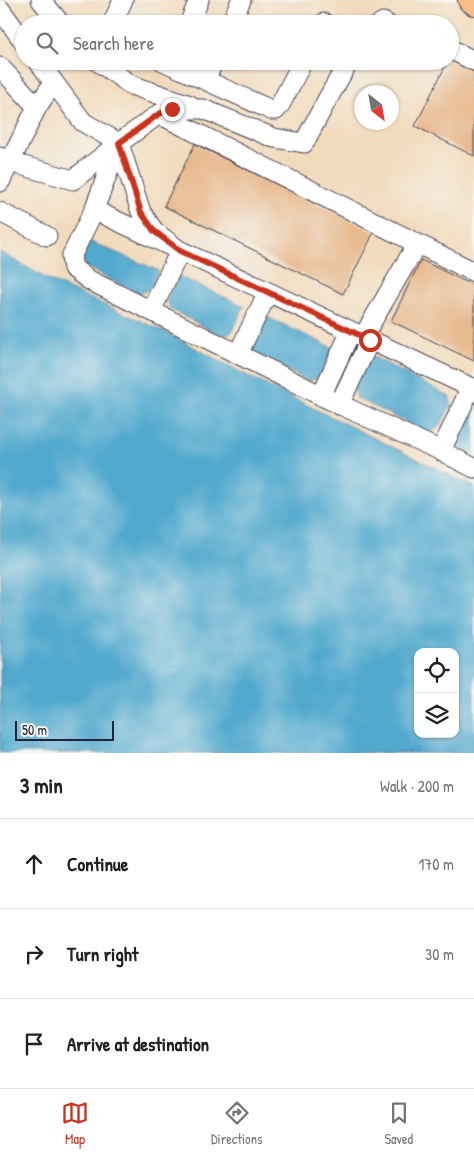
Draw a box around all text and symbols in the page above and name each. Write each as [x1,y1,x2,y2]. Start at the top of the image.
search box [15,15,459,70]
icon: search [33,29,61,57]
text: Search here [73,30,154,56]
north arrow [354,85,399,130]
route end [161,98,184,121]
route start [359,329,382,352]
map controls [414,648,459,738]
button: locate [414,648,459,693]
button: layers [414,693,459,738]
scale bar [15,718,114,741]
text: 50 m [22,720,47,739]
text: 3 min [20,771,63,800]
text: Walk · 200 m [380,775,454,797]
icon: ahead [20,850,48,878]
text: Continue [67,851,128,877]
text: 170 m [419,853,454,875]
icon: right [20,940,48,968]
text: Turn right [67,941,138,967]
text: 30 m [425,943,454,965]
icon: arrive [20,1030,48,1058]
text: Arrive at destination [67,1031,209,1057]
tab: Map [61,1099,89,1148]
tab: Directions [211,1099,262,1148]
tab: Saved [384,1099,413,1148]

